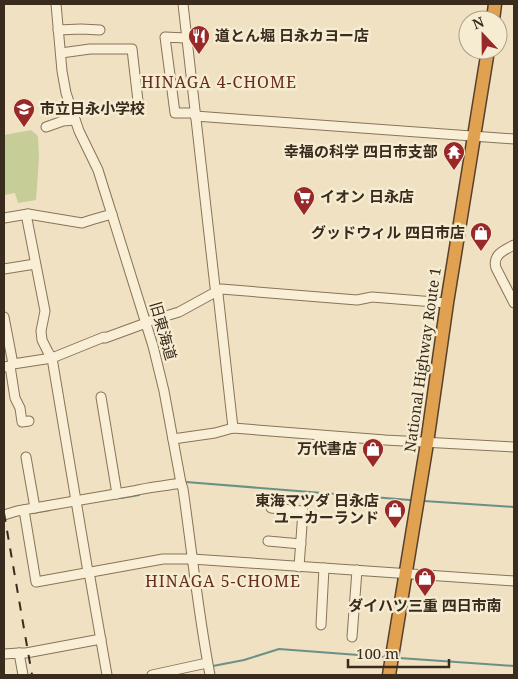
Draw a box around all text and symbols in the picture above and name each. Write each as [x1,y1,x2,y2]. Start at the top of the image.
north arrow [458,10,508,60]
text: N [469,12,487,33]
restaurant icon: 道とん堀 日永カヨー店 [187,24,211,55]
place label: 道とん堀 日永カヨー店 [215,25,369,45]
district label: HINAGA 4-CHOME [141,71,297,93]
school or university icon: 市立日永小学校 [12,97,36,128]
place label: 市立日永小学校 [40,98,145,118]
temple icon: 幸福の科学 四日市支部 [442,140,466,171]
place label: 幸福の科学 四日市支部 [284,141,438,161]
supermarket icon: イオン 日永店 [292,185,316,216]
place label: イオン 日永店 [320,186,414,206]
shop icon: グッドウィル 四日市店 [469,221,493,252]
place label: グッドウィル 四日市店 [311,222,465,242]
street label: National Highway Route 1 [399,266,445,454]
street label: 旧東海道 [146,299,182,362]
shop icon: 万代書店 [361,437,385,468]
place label: 万代書店 [297,438,357,458]
place label: 東海マツダ 日永店 ユーカーランド [255,490,379,527]
shop icon: 東海マツダ 日永店 ユーカーランド [383,498,407,529]
shop icon: ダイハツ三重 四日市南 [413,566,437,597]
district label: HINAGA 5-CHOME [145,570,301,592]
place label: ダイハツ三重 四日市南 [348,595,502,615]
scale bar [348,636,449,668]
text: 100 m [356,643,399,663]

